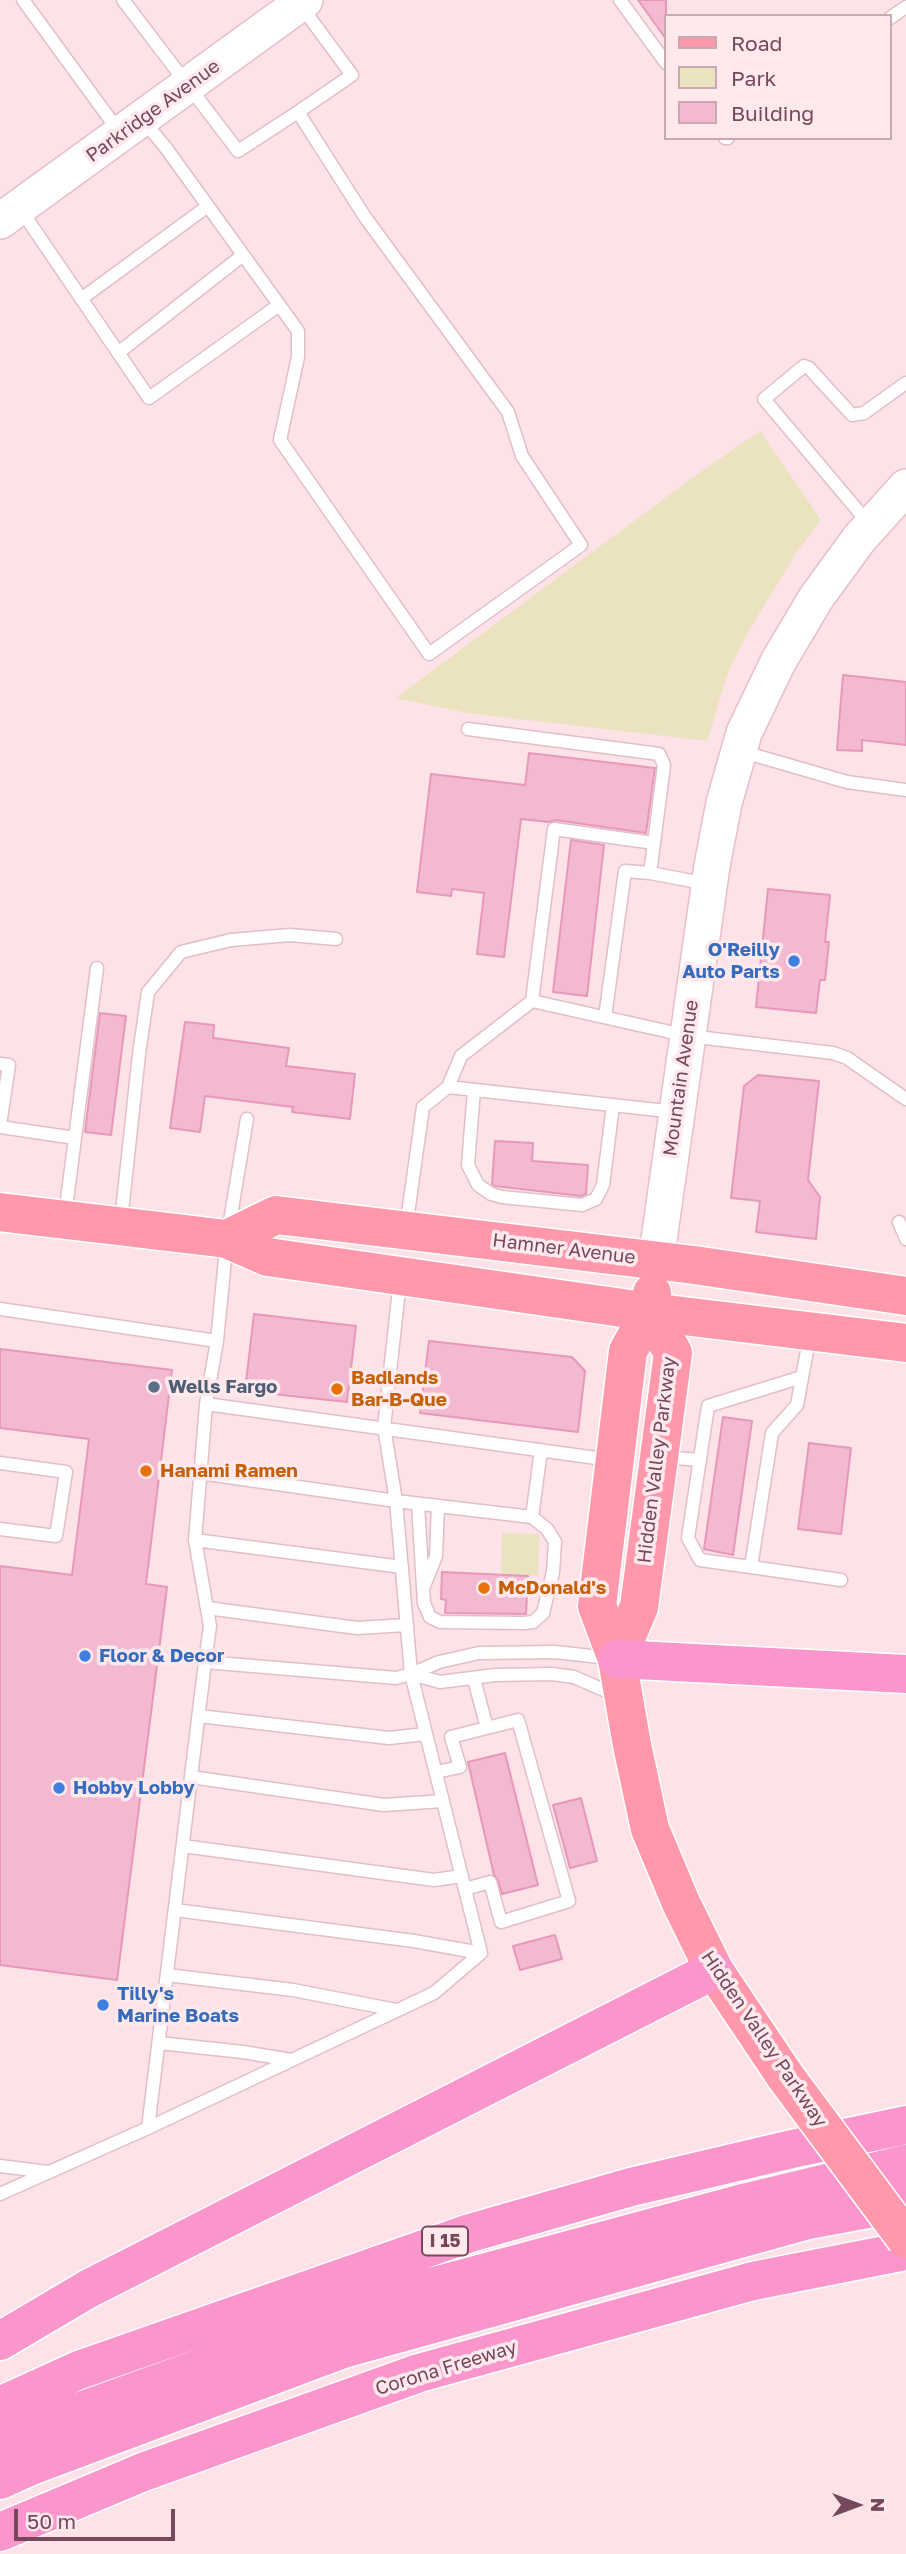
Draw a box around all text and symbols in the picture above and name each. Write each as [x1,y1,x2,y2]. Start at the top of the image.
legend [664,14,892,140]
text: Road [731,30,782,56]
street label: Parkridge Avenue [82,55,224,167]
text: Park [731,65,776,91]
text: Building [731,100,814,126]
place label: O'Reilly Auto Parts [682,939,780,983]
marker: O'Reilly Auto Parts [786,953,802,969]
street label: Mountain Avenue [659,998,703,1158]
street label: Hamner Avenue [491,1229,637,1269]
street label: Hidden Valley Parkway [633,1355,681,1565]
place label: Badlands Bar-B-Que [351,1367,447,1411]
place label: Wells Fargo [168,1376,278,1398]
marker: Wells Fargo [146,1379,162,1395]
marker: Badlands Bar-B-Que [329,1381,345,1397]
place label: Hanami Ramen [160,1460,298,1482]
marker: Hanami Ramen [138,1463,154,1479]
place label: McDonald's [498,1577,606,1599]
marker: McDonald's [476,1580,492,1596]
place label: Floor & Decor [99,1645,224,1667]
marker: Floor & Decor [77,1648,93,1664]
place label: Hobby Lobby [73,1777,195,1799]
marker: Hobby Lobby [51,1780,67,1796]
street label: Hidden Valley Parkway [696,1946,832,2132]
place label: Tilly's Marine Boats [117,1983,239,2027]
marker: Tilly's Marine Boats [95,1997,111,2013]
road number: I 15 [422,2227,468,2256]
street label: Corona Freeway [373,2336,519,2400]
north arrow [822,2470,892,2540]
scale bar [18,2494,178,2538]
text: N [867,2498,890,2512]
text: 50 m [27,2508,76,2534]

